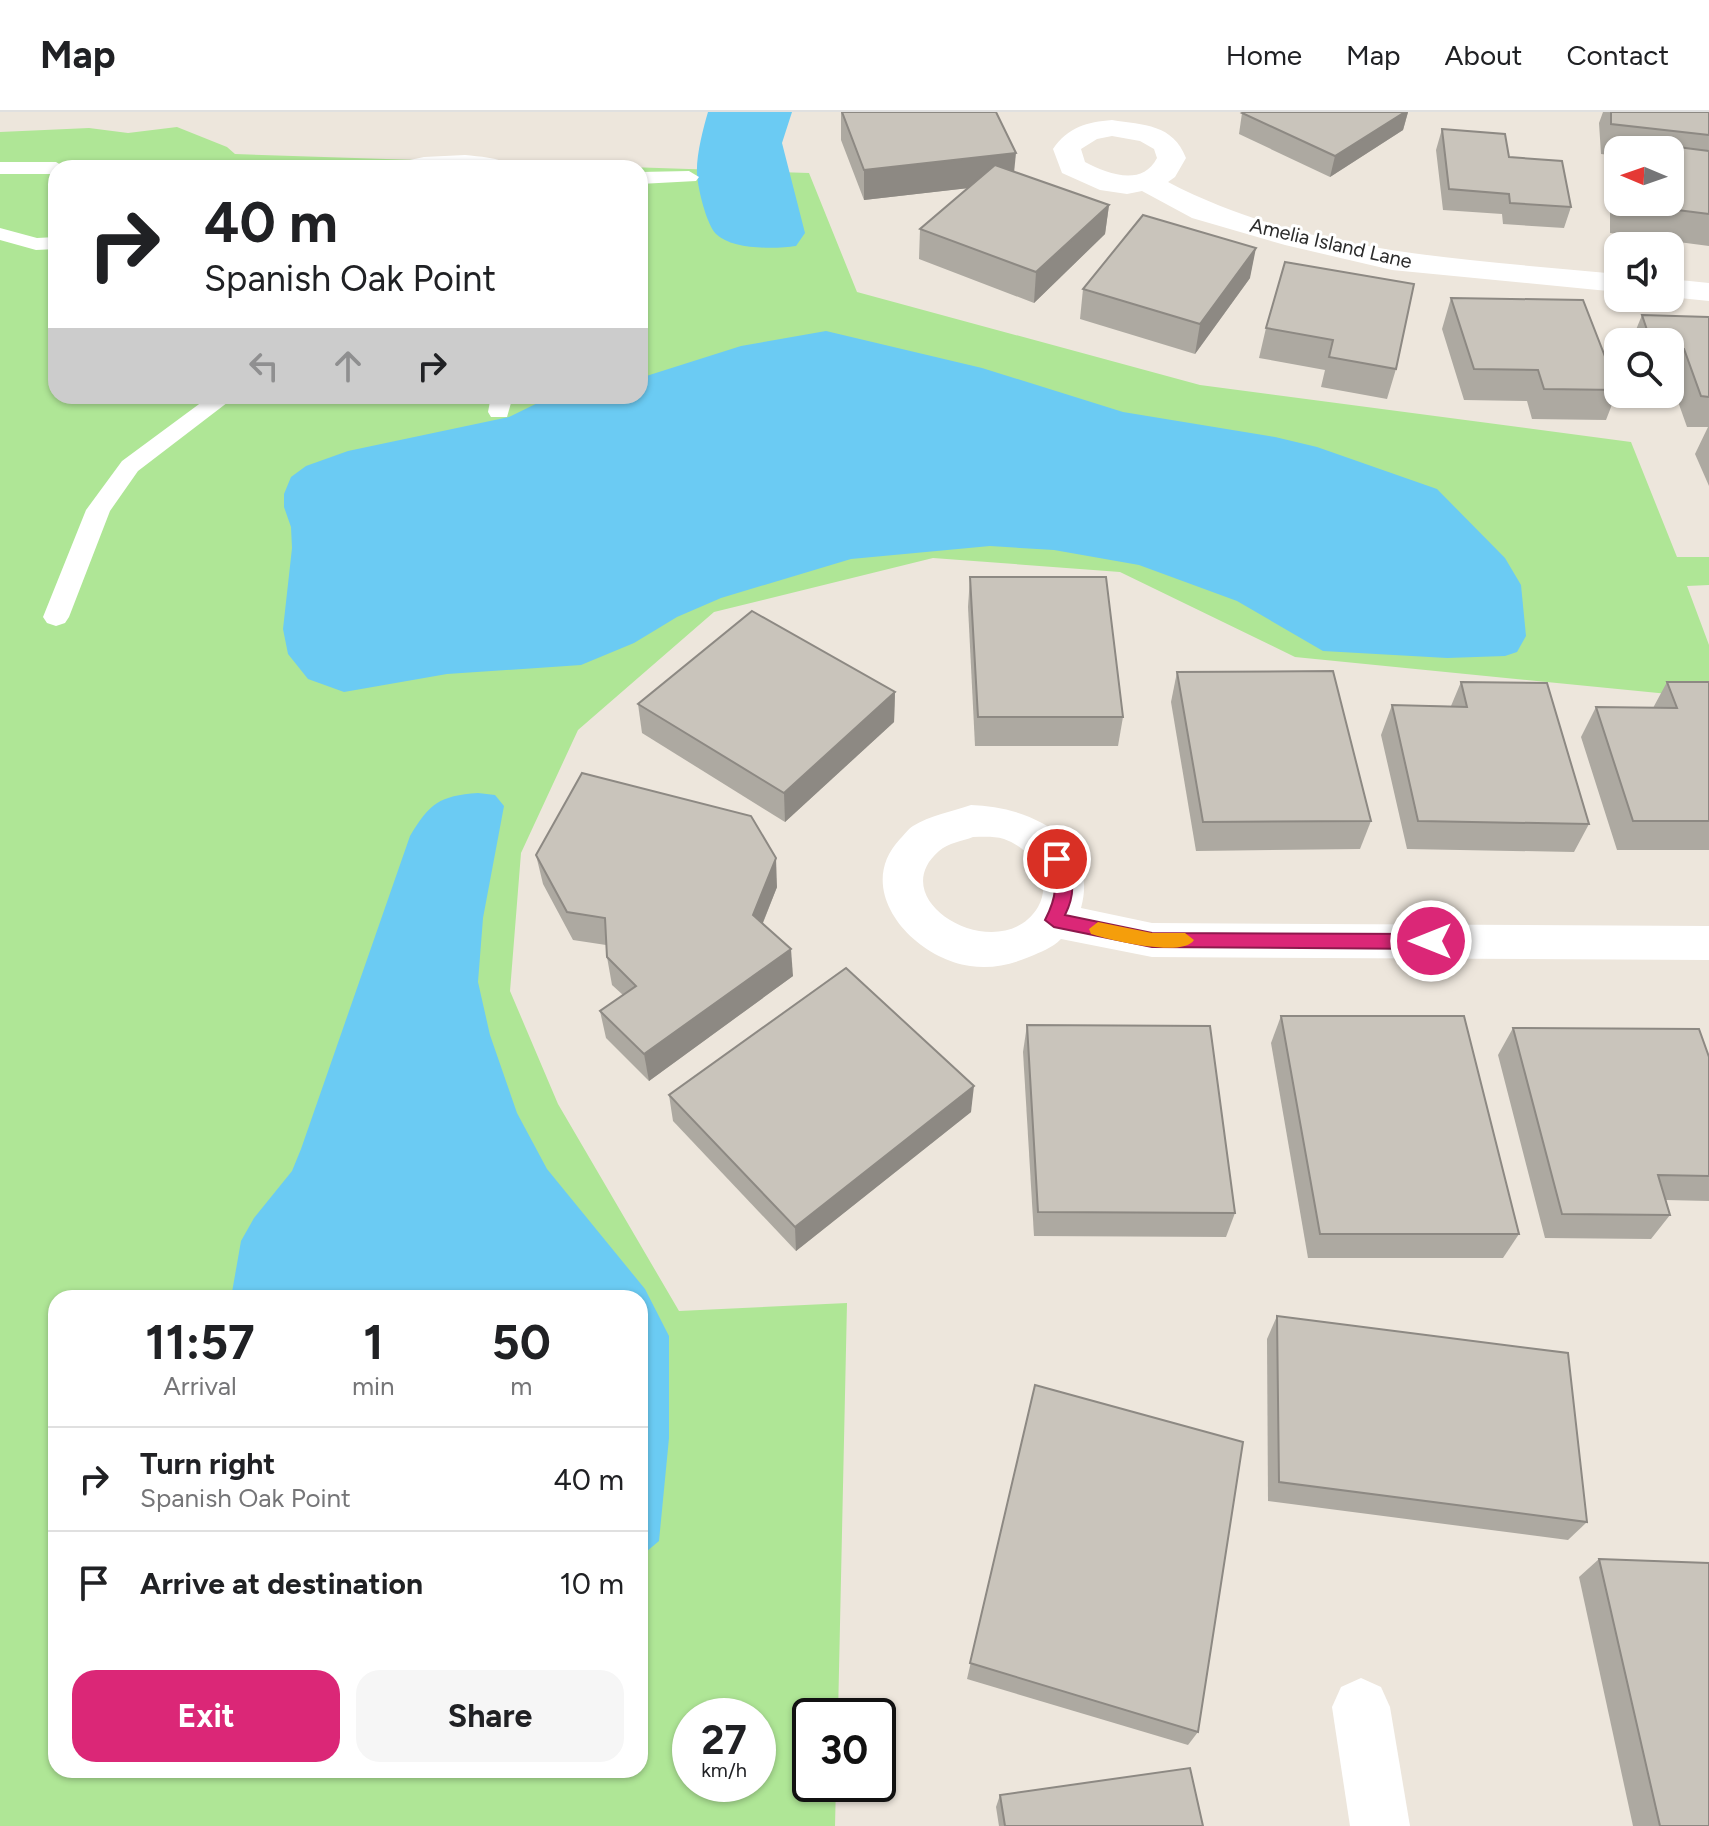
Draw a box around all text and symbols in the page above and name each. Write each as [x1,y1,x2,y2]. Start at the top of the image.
text: Map [40,32,116,78]
text: Home [1226,38,1302,72]
text: Map [1346,38,1401,72]
text: About [1445,38,1522,72]
text: Contact [1566,38,1669,72]
north arrow [1604,136,1684,216]
map controls [1604,136,1684,408]
text: 40 m [204,189,338,256]
icon: right [72,192,176,296]
street label: Amelia Island Lane [1248,213,1414,273]
button: sound [1604,232,1684,312]
text: Spanish Oak Point [204,257,496,300]
button: search [1604,328,1684,408]
icon: left [242,344,286,388]
icon: ahead [326,344,370,388]
icon: right [410,344,454,388]
pin [1023,825,1091,893]
icon: arrive [1035,837,1079,881]
position arrow [1389,899,1473,983]
text: 11:57 [145,1313,255,1371]
text: 1 [363,1313,383,1371]
text: 50 [492,1313,551,1371]
text: Arrival [163,1370,237,1402]
text: min [352,1370,395,1402]
text: m [510,1370,532,1402]
text: Turn right [140,1445,275,1482]
icon: right [72,1457,116,1501]
text: 40 m [553,1461,624,1498]
text: Spanish Oak Point [140,1482,351,1514]
icon: arrive [72,1561,116,1605]
text: Arrive at destination [140,1565,423,1602]
text: 10 m [559,1565,624,1602]
button: Exit [72,1670,340,1762]
button: Share [356,1670,624,1762]
speed limit sign: 30 [792,1698,896,1802]
text: 27 [701,1716,747,1764]
text: km/h [701,1758,747,1782]

